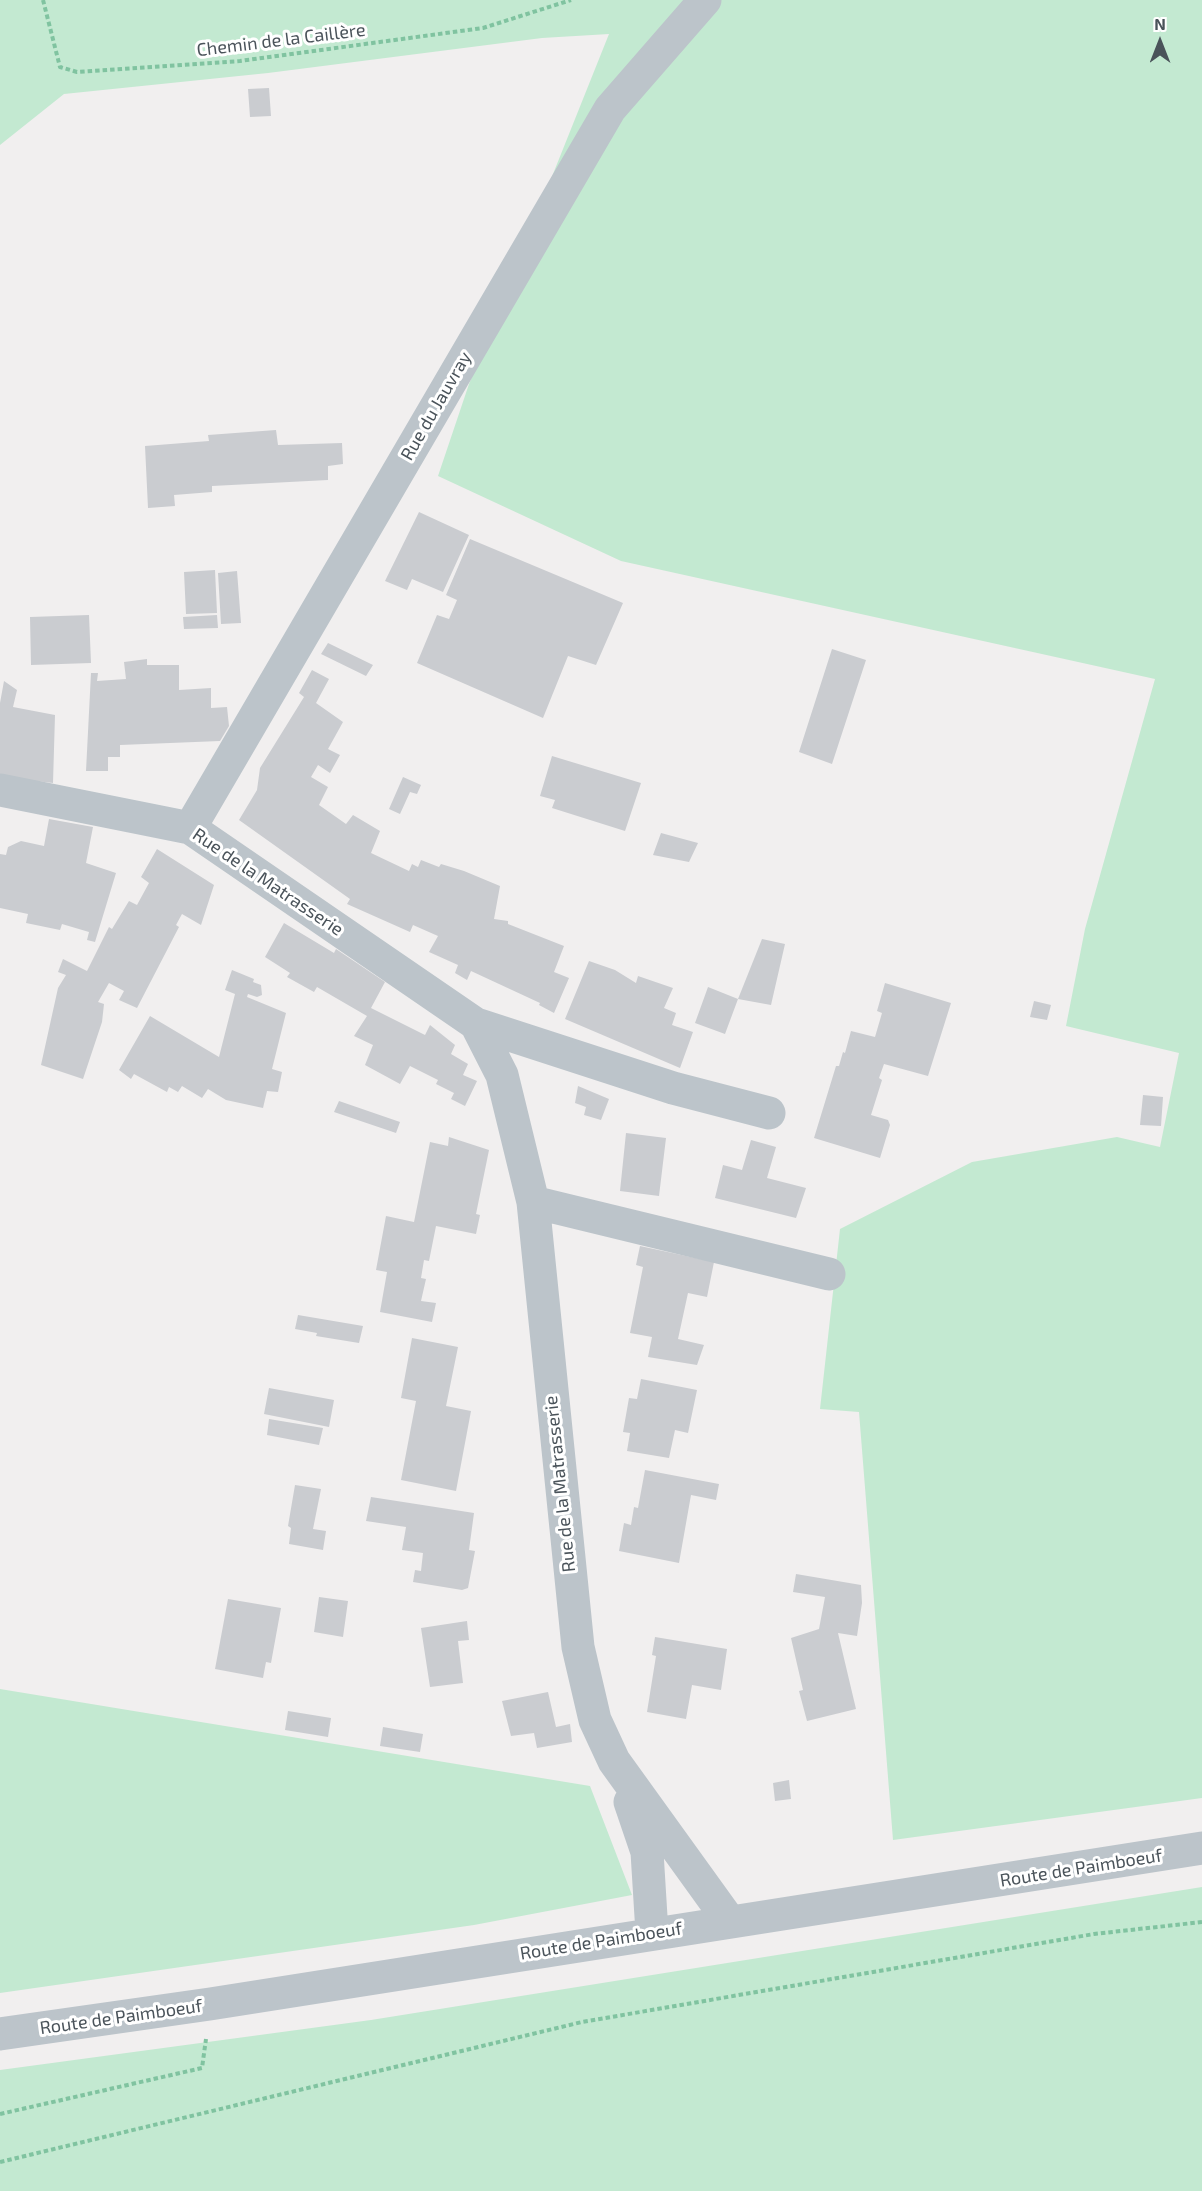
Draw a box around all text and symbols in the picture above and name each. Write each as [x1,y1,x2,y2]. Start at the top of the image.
north arrow [1130,12,1190,72]
text: N [1154,14,1166,33]
street label: Chemin de la Caillère [195,19,367,61]
street label: Rue du Jauvray [396,348,476,464]
street label: Rue de la Matrasserie [188,823,348,941]
street label: Rue de la Matrasserie [540,1395,580,1573]
street label: Route de Paimboeuf [998,1845,1164,1891]
street label: Route de Paimboeuf [518,1918,684,1964]
street label: Route de Paimboeuf [38,1995,204,2039]

